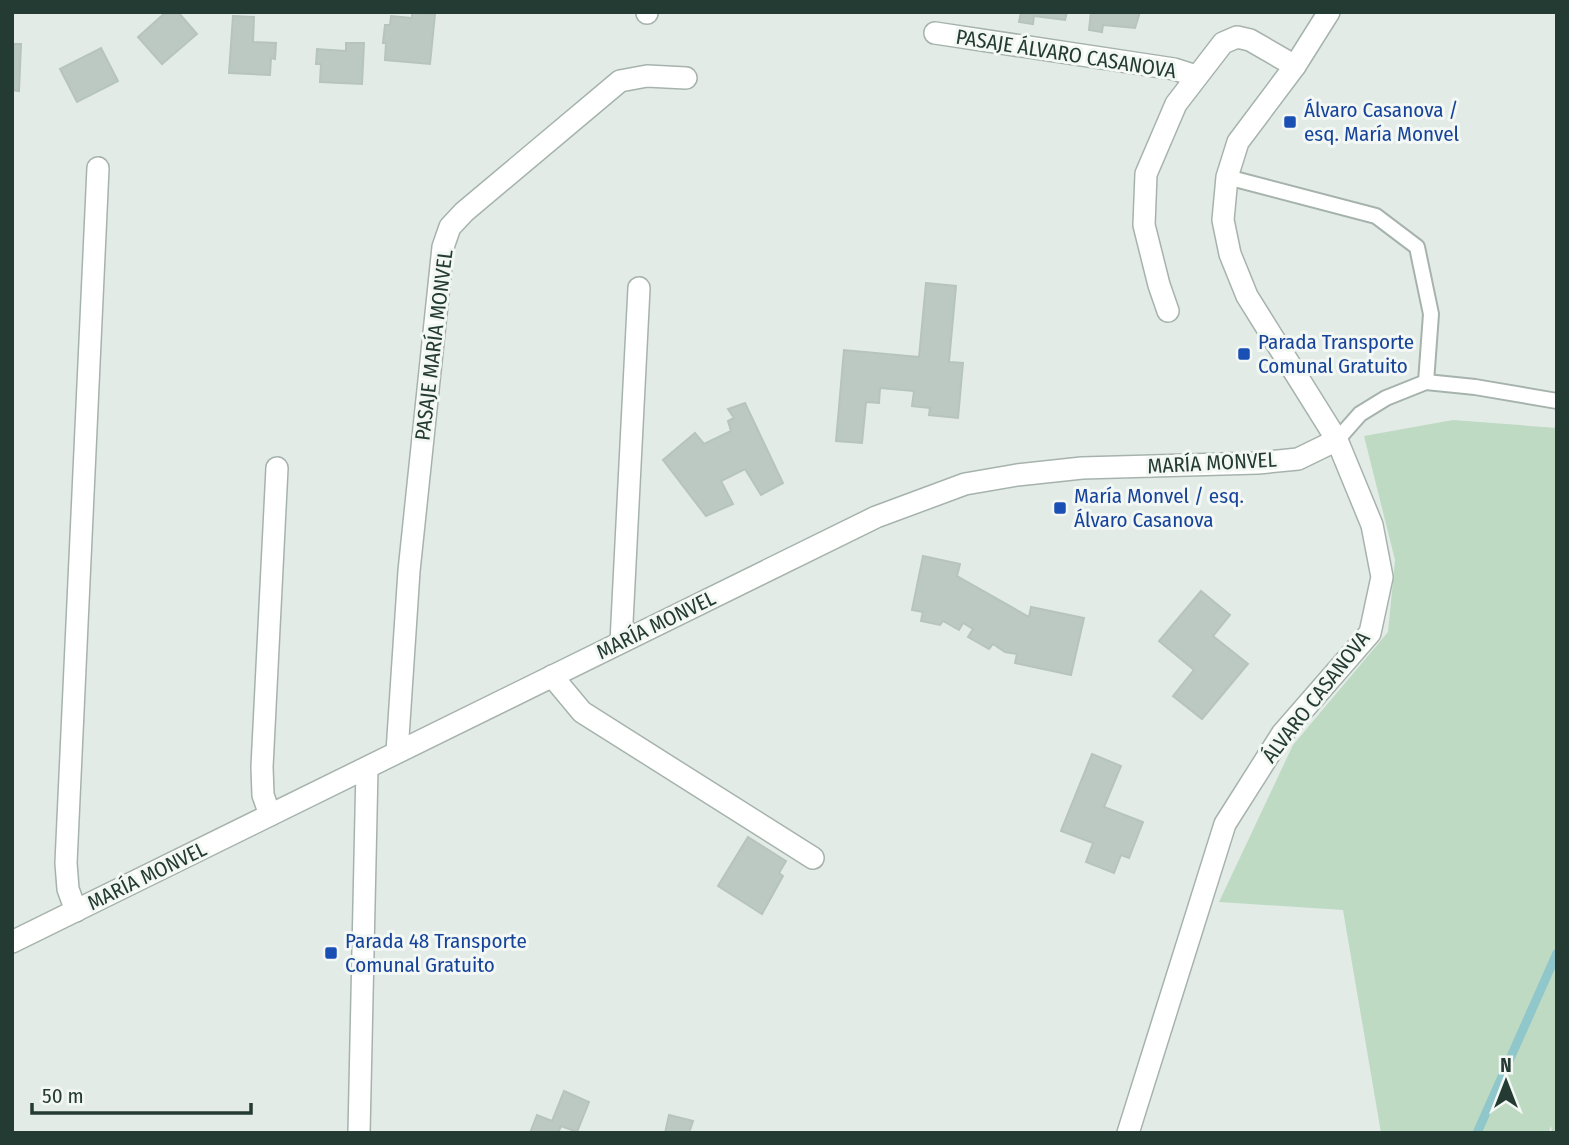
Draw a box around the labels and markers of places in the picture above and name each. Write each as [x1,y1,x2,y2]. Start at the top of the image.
place label: Álvaro Casanova / esq. María Monvel [1304,97,1460,147]
marker: Álvaro Casanova / esq. María Monvel [1282,114,1298,130]
place label: Parada Transporte Comunal Gratuito [1258,329,1414,379]
marker: Parada Transporte Comunal Gratuito [1236,346,1252,362]
place label: María Monvel / esq. Álvaro Casanova [1074,483,1244,533]
marker: María Monvel / esq. Álvaro Casanova [1052,500,1068,516]
place label: Parada 48 Transporte Comunal Gratuito [345,928,527,978]
marker: Parada 48 Transporte Comunal Gratuito [323,945,339,961]

